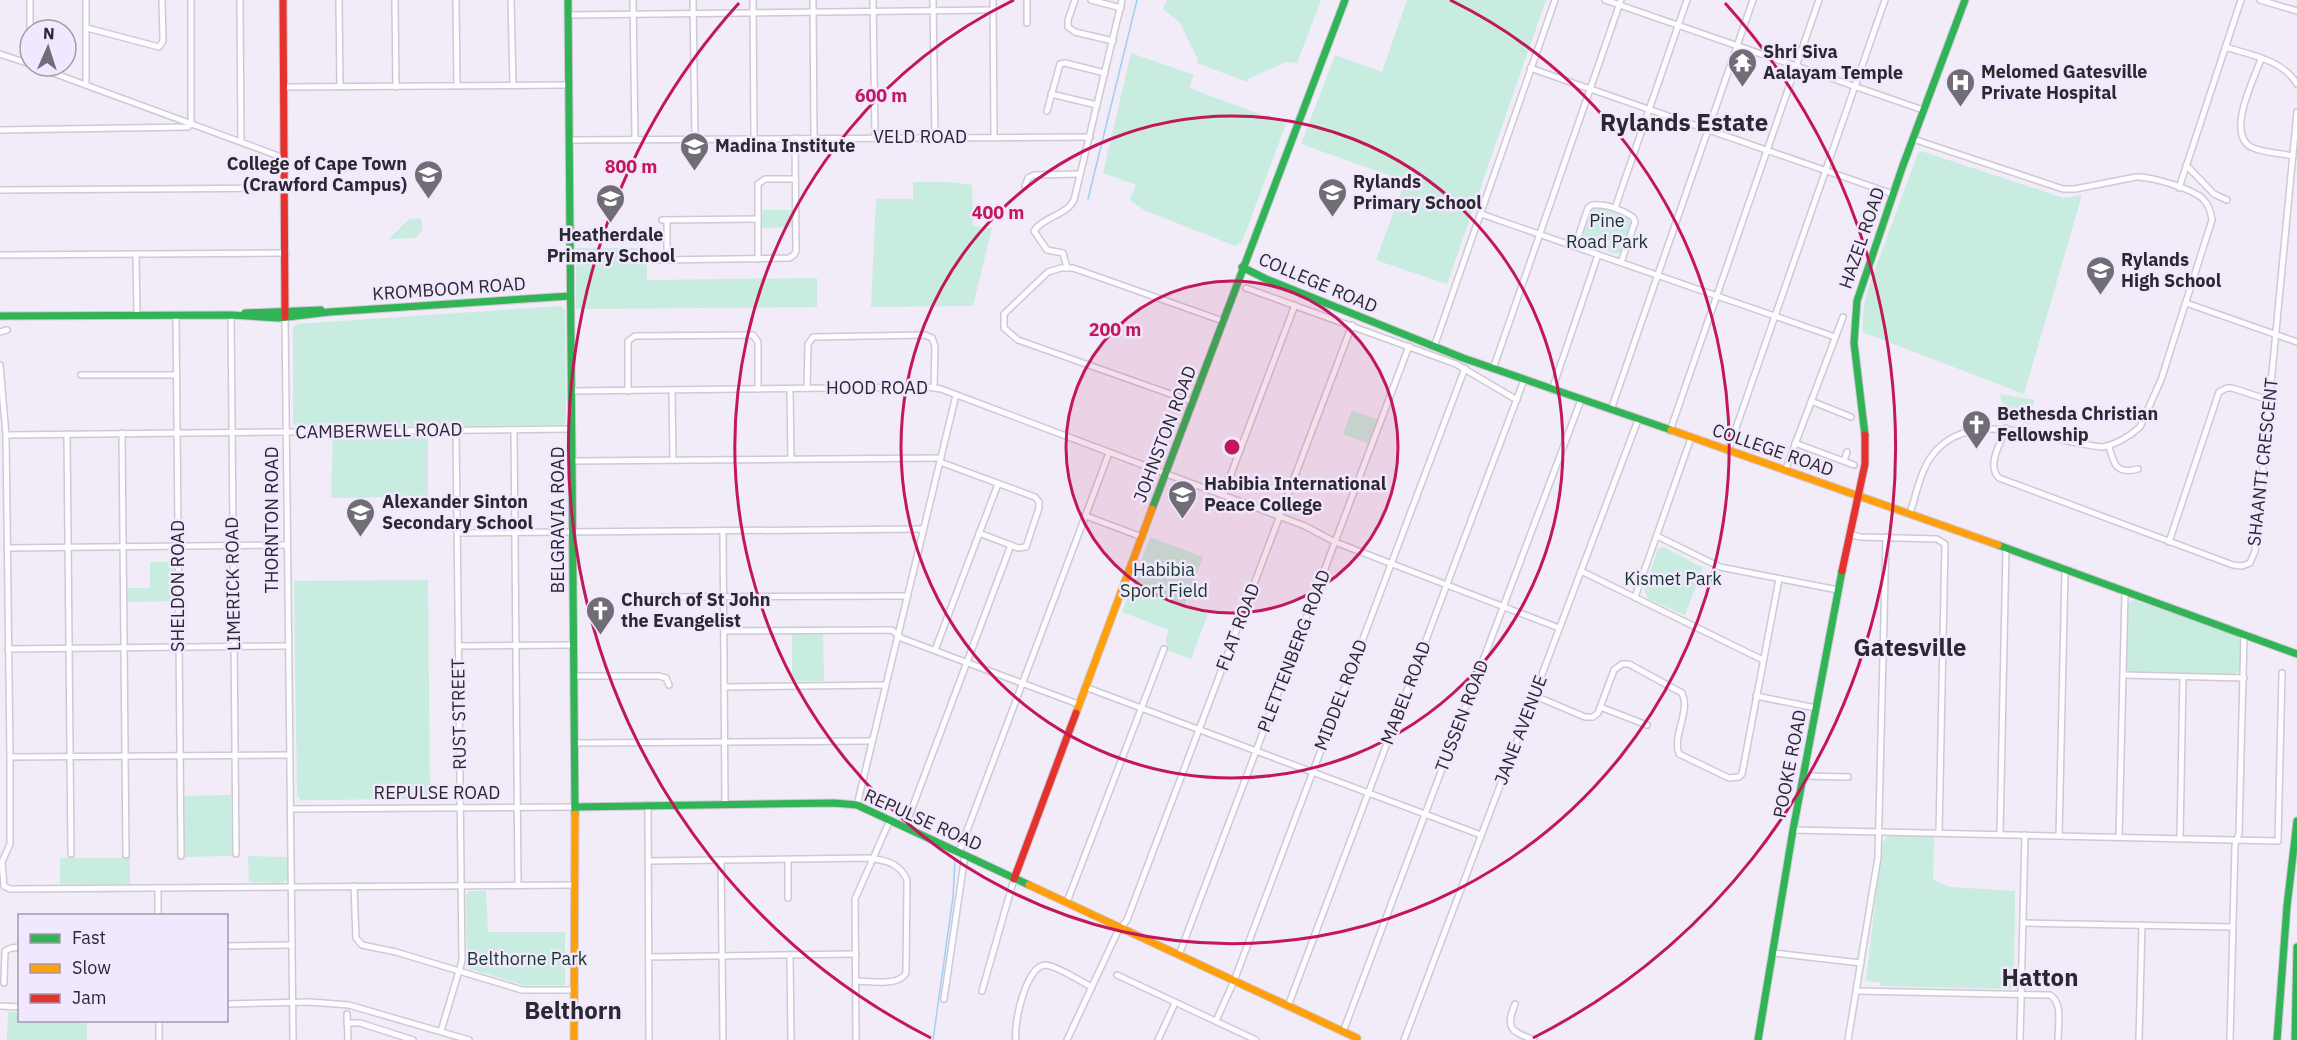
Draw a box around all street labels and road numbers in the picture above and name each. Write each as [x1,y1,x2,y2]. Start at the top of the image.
street label: VELD ROAD [873,125,967,148]
street label: HAZEL ROAD [1833,184,1890,292]
street label: COLLEGE ROAD [1255,247,1381,318]
street label: KROMBOOM ROAD [372,272,526,305]
street label: JOHNSTON ROAD [1128,362,1201,505]
street label: HOOD ROAD [826,376,928,399]
street label: SHAANTI CRESCENT [2242,377,2283,547]
street label: CAMBERWELL ROAD [295,418,463,443]
street label: COLLEGE ROAD [1709,418,1837,481]
street label: THORNTON ROAD [260,446,283,594]
street label: BELGRAVIA ROAD [546,447,569,593]
street label: LIMERICK ROAD [220,517,245,651]
street label: SHELDON ROAD [166,520,189,652]
street label: PLETTENBERG ROAD [1252,566,1335,735]
street label: FLAT ROAD [1210,580,1265,674]
street label: MIDDEL ROAD [1309,636,1372,754]
street label: MABEL ROAD [1375,638,1436,748]
street label: TUSSEN ROAD [1430,657,1493,775]
street label: RUST STREET [446,658,471,770]
street label: JANE AVENUE [1489,672,1552,788]
street label: POOKE ROAD [1768,708,1811,820]
street label: REPULSE ROAD [374,781,500,804]
street label: REPULSE ROAD [861,783,986,856]

